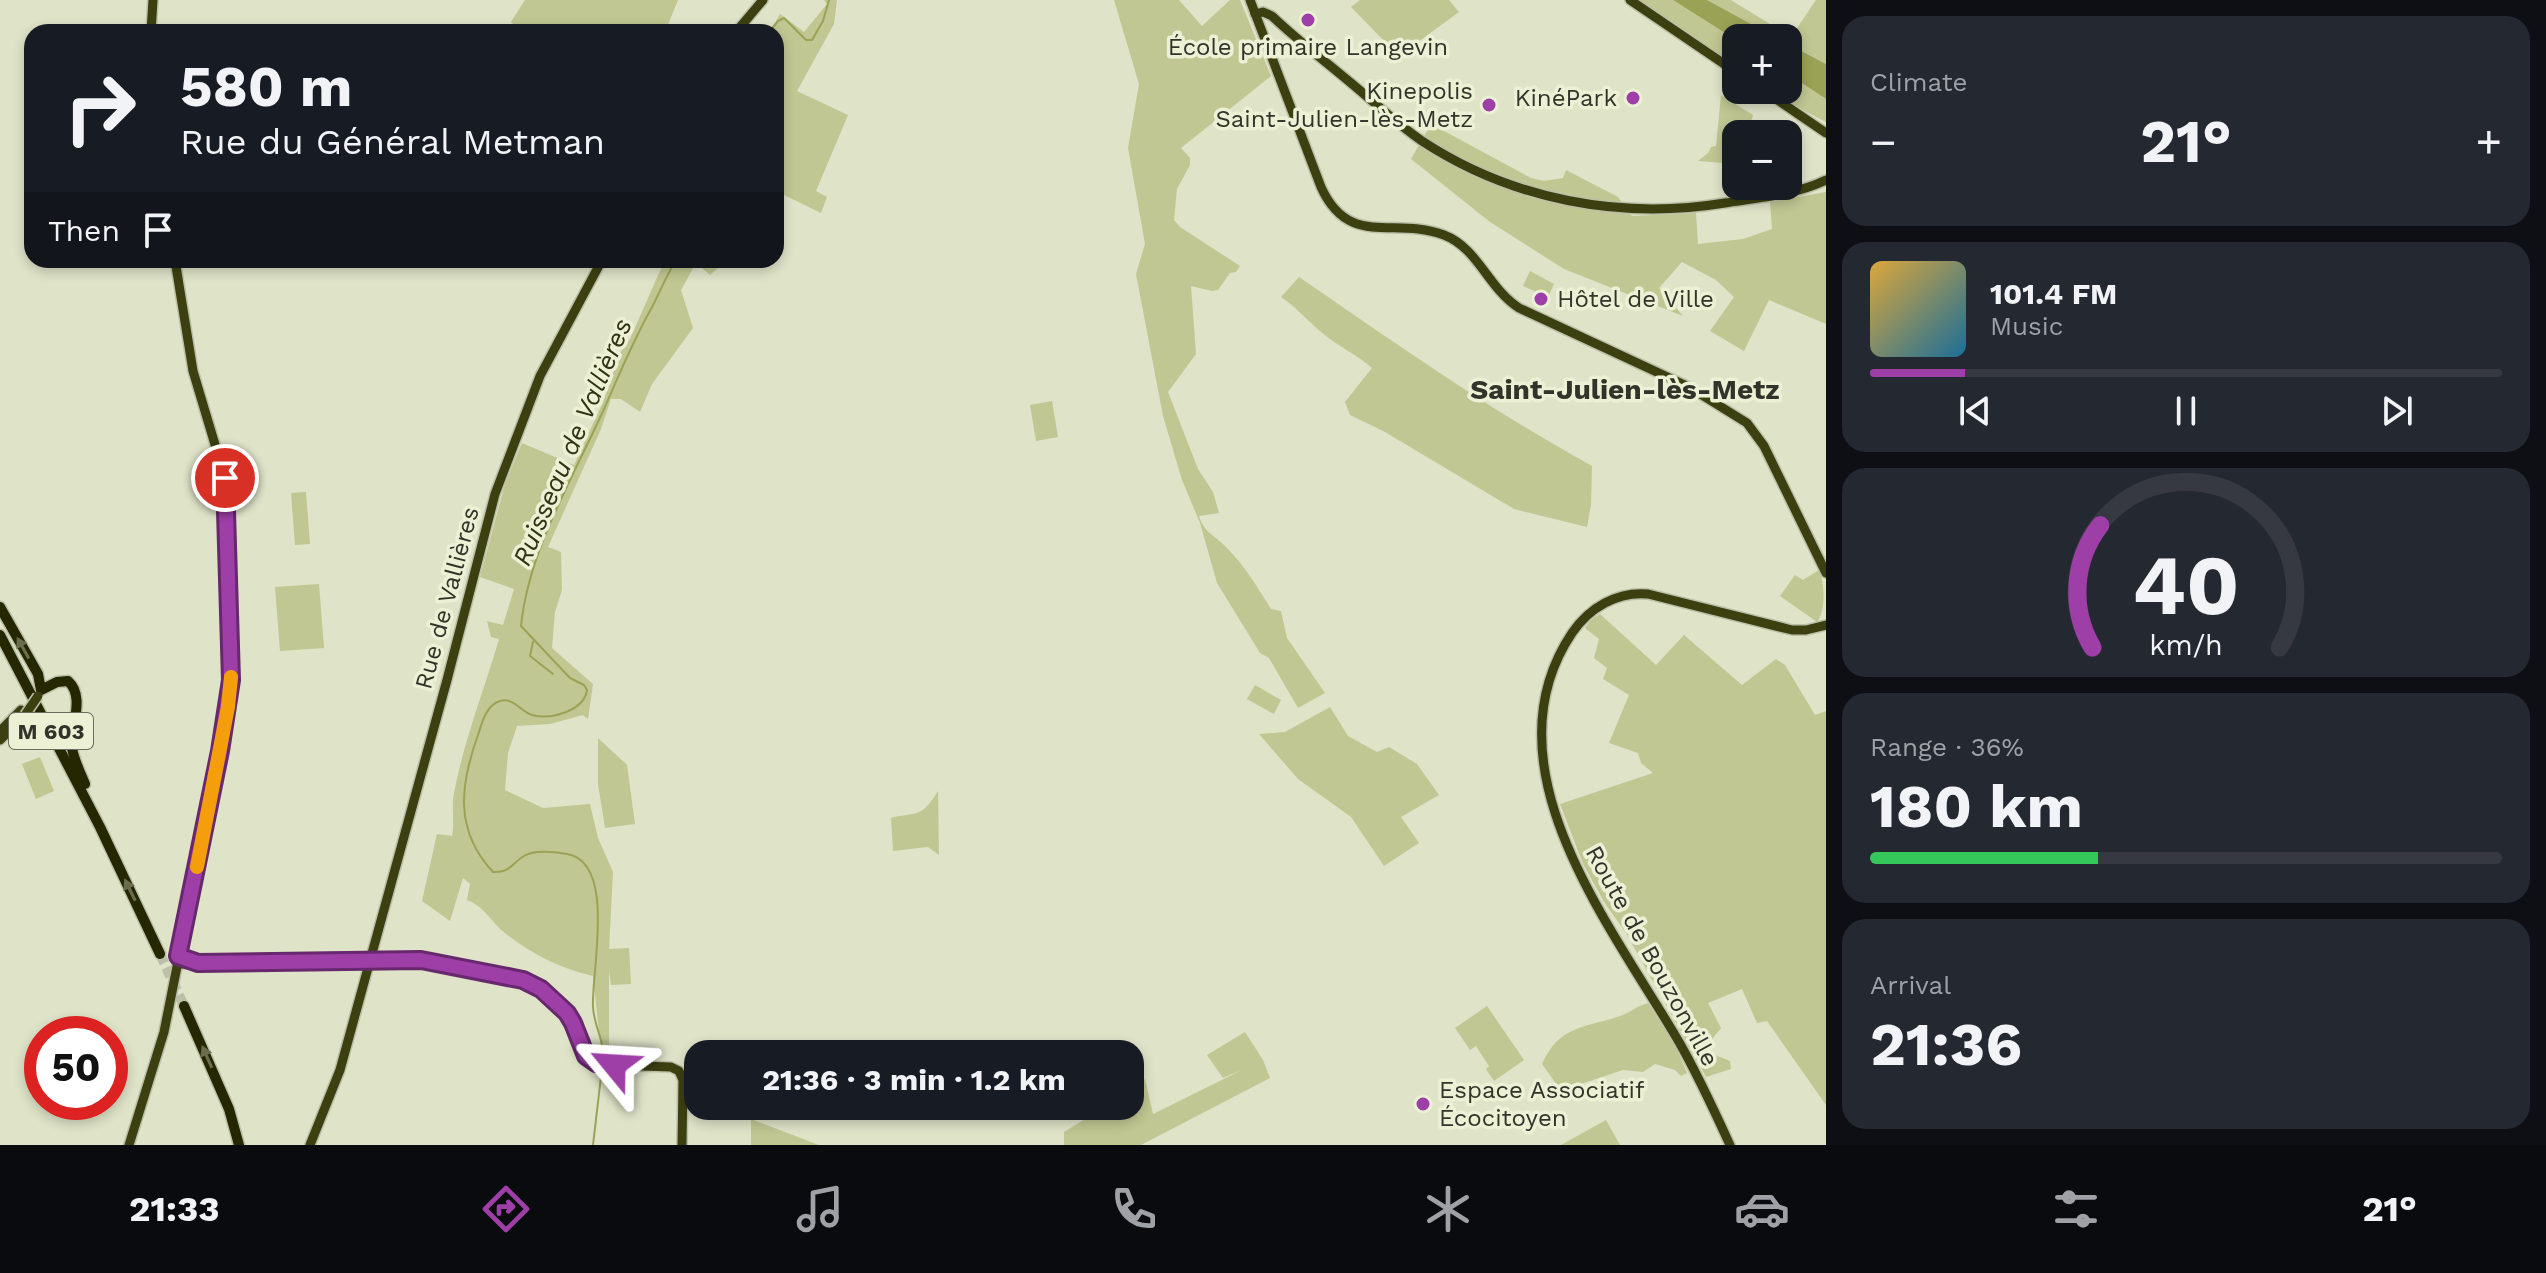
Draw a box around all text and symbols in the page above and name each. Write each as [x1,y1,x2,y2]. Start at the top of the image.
marker: École primaire Langevin [1299,11,1317,29]
map controls [1722,24,1802,200]
button: + [1722,24,1802,104]
place label: École primaire Langevin [1168,33,1448,61]
text: 580 m [180,54,353,120]
icon: right [48,56,152,160]
text: Climate [1870,67,1968,97]
place label: Kinepolis Saint-Julien-lès-Metz [1216,77,1473,133]
place label: KinéPark [1515,84,1617,112]
marker: KinéPark [1624,89,1642,107]
marker: Kinepolis Saint-Julien-lès-Metz [1480,96,1498,114]
text: 21° [2140,106,2232,177]
text: − [1870,116,1897,168]
text: + [2475,116,2502,168]
button: − [1722,120,1802,200]
text: Rue du Général Metman [180,121,605,163]
icon: arrive [136,208,180,252]
text: Then [48,213,120,248]
text: 101.4 FM [1990,276,2117,311]
place label: Hôtel de Ville [1557,285,1714,313]
marker: Hôtel de Ville [1532,290,1550,308]
text: Music [1990,311,2063,341]
water label: Ruisseau de Vallières [506,314,638,570]
district label: Saint-Julien-lès-Metz [1470,373,1780,406]
icon: previous [1953,389,1997,433]
icon: pause [2164,389,2208,433]
icon: next [2375,389,2419,433]
pin [191,444,259,512]
icon: arrive [203,456,247,500]
street label: Rue de Vallières [409,504,485,692]
text: 40 [2132,537,2240,634]
text: km/h [2149,629,2223,663]
one-way arrow [16,637,30,659]
road number: M 603 [9,713,93,749]
text: Range · 36% [1870,732,2024,762]
text: 180 km [1870,771,2083,842]
street label: Route de Bouzonville [1580,841,1724,1071]
one-way arrow [123,879,137,902]
text: Arrival [1870,970,1951,1000]
text: 21:36 [1870,1009,2022,1080]
speed limit sign: 50 [24,1016,128,1120]
position arrow [572,1023,656,1107]
one-way arrow [201,1046,214,1069]
text: 21:36 · 3 min · 1.2 km [762,1062,1066,1097]
place label: Espace Associatif Écocitoyen [1439,1076,1645,1132]
marker: Espace Associatif Écocitoyen [1414,1095,1432,1113]
icon: directions [478,1181,534,1237]
icon: music [792,1181,848,1237]
icon: phone [1106,1181,1162,1237]
icon: climate [1420,1181,1476,1237]
icon: car [1734,1181,1790,1237]
icon: filters [2048,1181,2104,1237]
text: 21:33 [129,1188,220,1230]
text: 21° [2362,1188,2417,1230]

